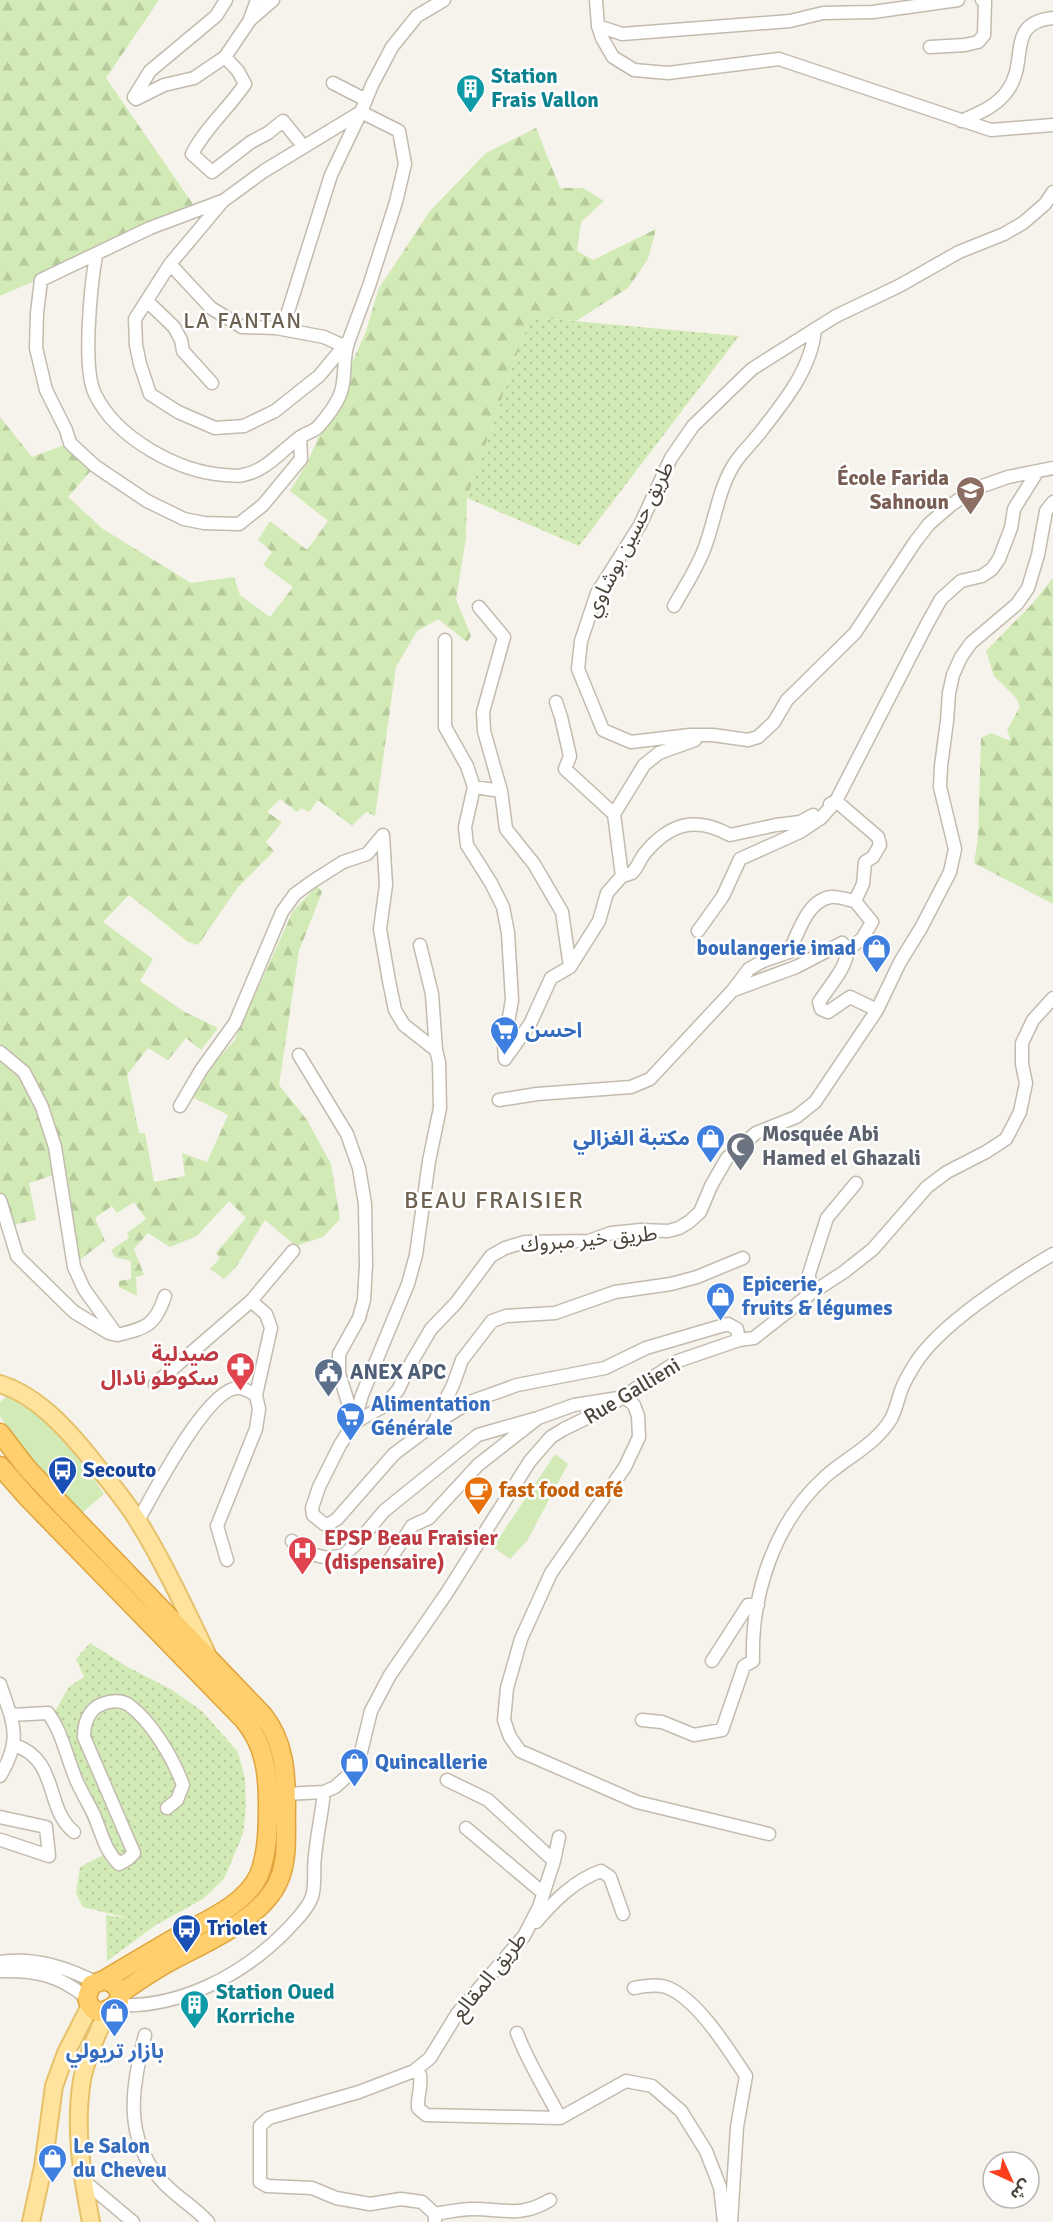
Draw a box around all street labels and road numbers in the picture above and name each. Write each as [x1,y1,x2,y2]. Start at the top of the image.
street label: طريق حسين بوشاوي [579,457,682,623]
street label: طريق خير مبروك [519,1220,659,1258]
street label: Rue Gallieni [579,1352,685,1430]
street label: طريق المقالع [446,1927,534,2026]

